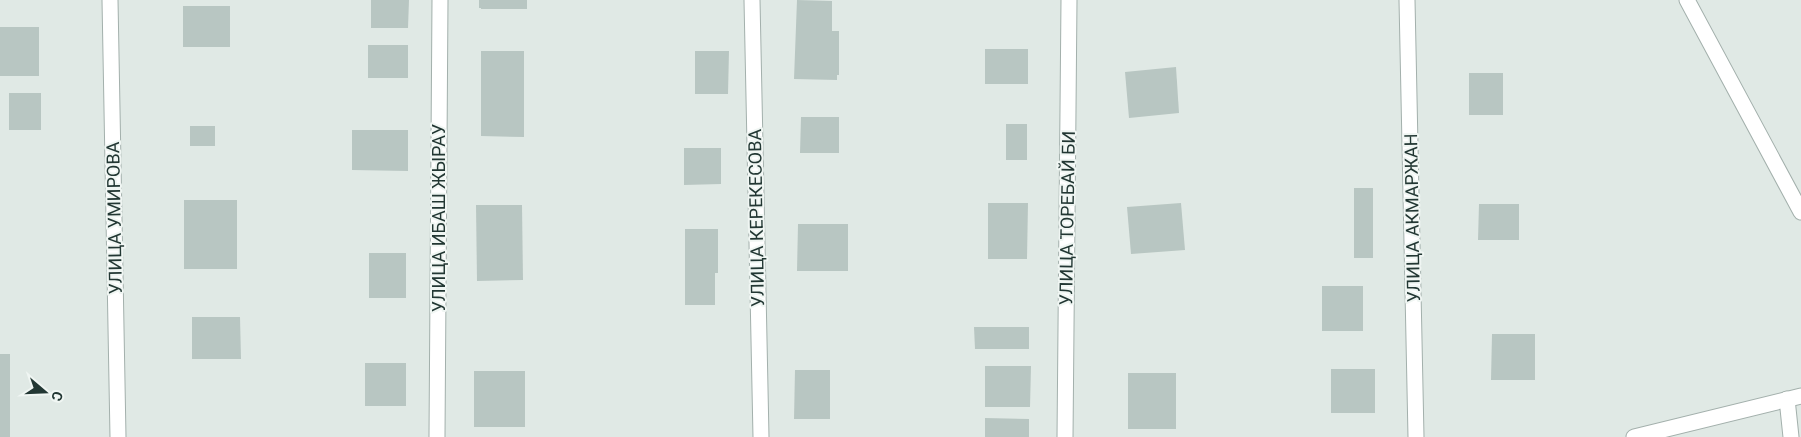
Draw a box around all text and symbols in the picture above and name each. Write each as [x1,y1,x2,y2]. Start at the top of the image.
street label: УЛИЦА ИБАШ ЖЫРАУ [428,124,449,312]
street label: УЛИЦА КЕРЕКЕСОВА [744,128,768,307]
street label: УЛИЦА ТОРЕБАЙ БИ [1055,131,1079,305]
street label: УЛИЦА АКМАРЖАН [1400,133,1424,303]
street label: УЛИЦА УМИРОВА [102,141,126,294]
north arrow [20,367,70,417]
text: С [48,389,66,403]

